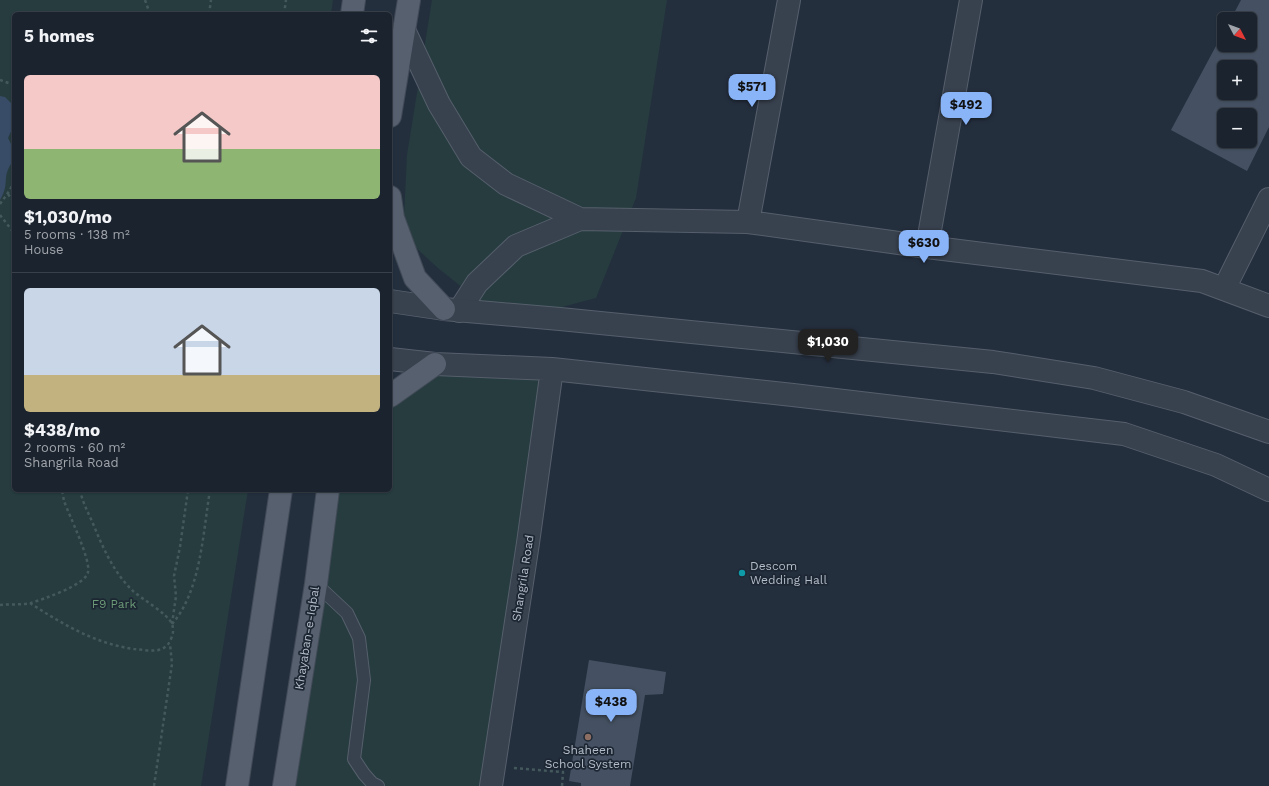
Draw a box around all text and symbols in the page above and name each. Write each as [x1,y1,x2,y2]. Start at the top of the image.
north arrow [1217,12,1257,52]
map controls [1217,12,1257,148]
icon: filters [358,25,380,47]
text: 5 homes [24,26,94,46]
button: + [1217,60,1257,100]
pin: $571 [728,74,776,108]
text: $571 [737,79,767,94]
pin: $492 [942,92,990,126]
text: $492 [950,97,982,112]
icon: home [166,101,238,173]
button: − [1217,108,1257,148]
text: $1,030/mo [24,207,112,227]
text: 5 rooms · 138 m² [24,227,130,242]
pin: $630 [900,230,948,264]
text: $630 [908,235,940,250]
text: House [24,242,64,257]
icon: home [166,314,238,386]
pin: $1,030 [795,329,861,363]
text: $1,030 [807,334,849,349]
text: $438/mo [24,420,100,440]
text: 2 rooms · 60 m² [24,440,125,455]
text: Shangrila Road [24,455,119,470]
street label: Shangrila Road [509,534,537,622]
place label: Descom Wedding Hall [750,559,827,587]
marker: Descom Wedding Hall [737,568,747,578]
street label: Khayaban-e-Iqbal [292,585,322,691]
park label: F9 Park [92,597,137,611]
pin: $438 [587,689,635,723]
text: $438 [595,694,627,709]
marker: Shaheen School System [583,732,593,742]
place label: Shaheen School System [545,743,631,771]

